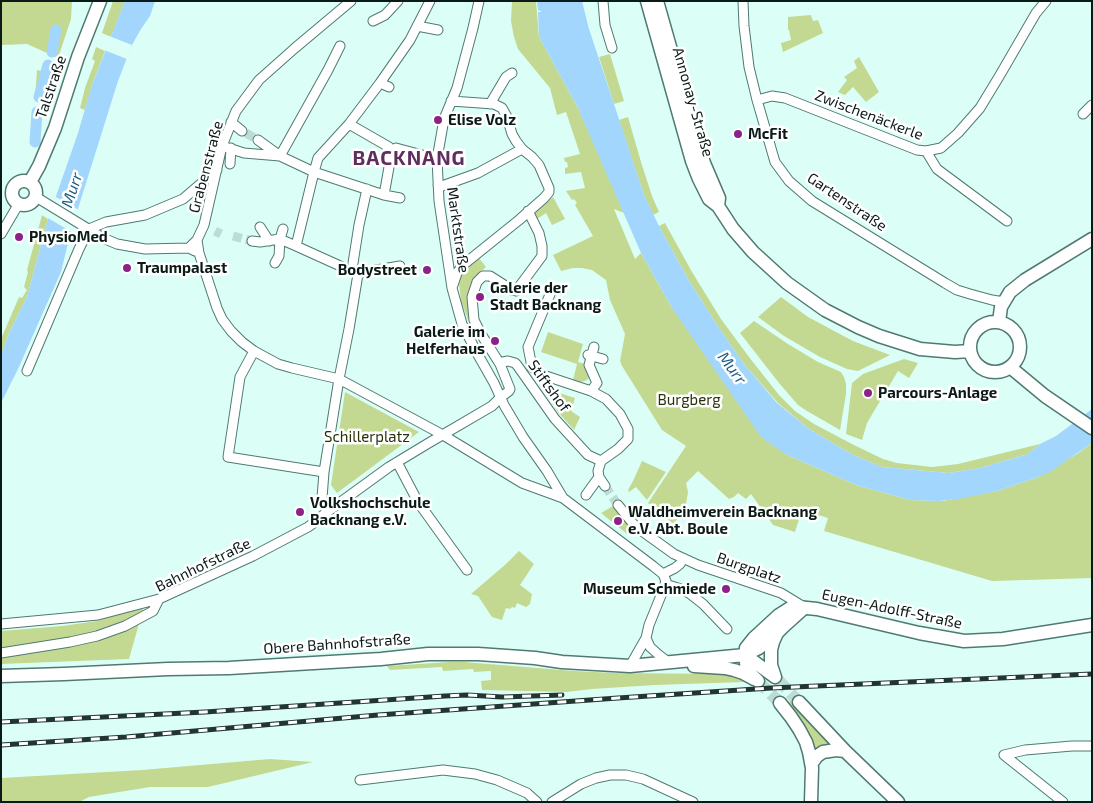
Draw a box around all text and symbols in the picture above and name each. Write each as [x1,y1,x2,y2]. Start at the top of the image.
street label: Annonay-Straße [669,45,717,159]
street label: Talstraße [32,53,70,121]
street label: Zwischenäckerle [812,86,926,144]
place label: Elise Volz [448,111,516,129]
marker: Elise Volz [432,114,444,126]
street label: Grabenstraße [185,119,227,215]
place label: McFit [748,125,788,143]
marker: McFit [732,128,744,140]
district label: BACKNANG [351,146,467,170]
street label: Gartenstraße [804,169,890,235]
water label: Murr [57,170,87,210]
street label: Marktstraße [443,186,473,274]
place label: PhysioMed [29,228,108,246]
marker: PhysioMed [13,231,25,243]
place label: Traumpalast [137,259,227,277]
place label: Bodystreet [338,261,417,279]
marker: Traumpalast [121,262,133,274]
marker: Bodystreet [421,264,433,276]
place label: Galerie der Stadt Backnang [490,279,601,314]
marker: Galerie der Stadt Backnang [474,291,486,303]
place label: Galerie im Helferhaus [406,323,485,358]
marker: Galerie im Helferhaus [489,335,501,347]
water label: Murr [714,348,750,388]
street label: Stiftshof [524,357,574,415]
place label: Parcours-Anlage [878,384,997,402]
marker: Parcours-Anlage [862,387,874,399]
park label: Burgberg [657,391,721,409]
park label: Schillerplatz [324,428,410,446]
place label: Volkshochschule Backnang e.V. [310,494,431,529]
place label: Waldheimverein Backnang e.V. Abt. Boule [628,503,817,538]
marker: Volkshochschule Backnang e.V. [294,506,306,518]
marker: Waldheimverein Backnang e.V. Abt. Boule [612,515,624,527]
street label: Bahnhofstraße [152,534,254,596]
street label: Burgplatz [714,549,784,587]
place label: Museum Schmiede [583,580,716,598]
marker: Museum Schmiede [720,583,732,595]
street label: Eugen-Adolff-Straße [820,585,964,633]
street label: Obere Bahnhofstraße [263,630,411,658]

